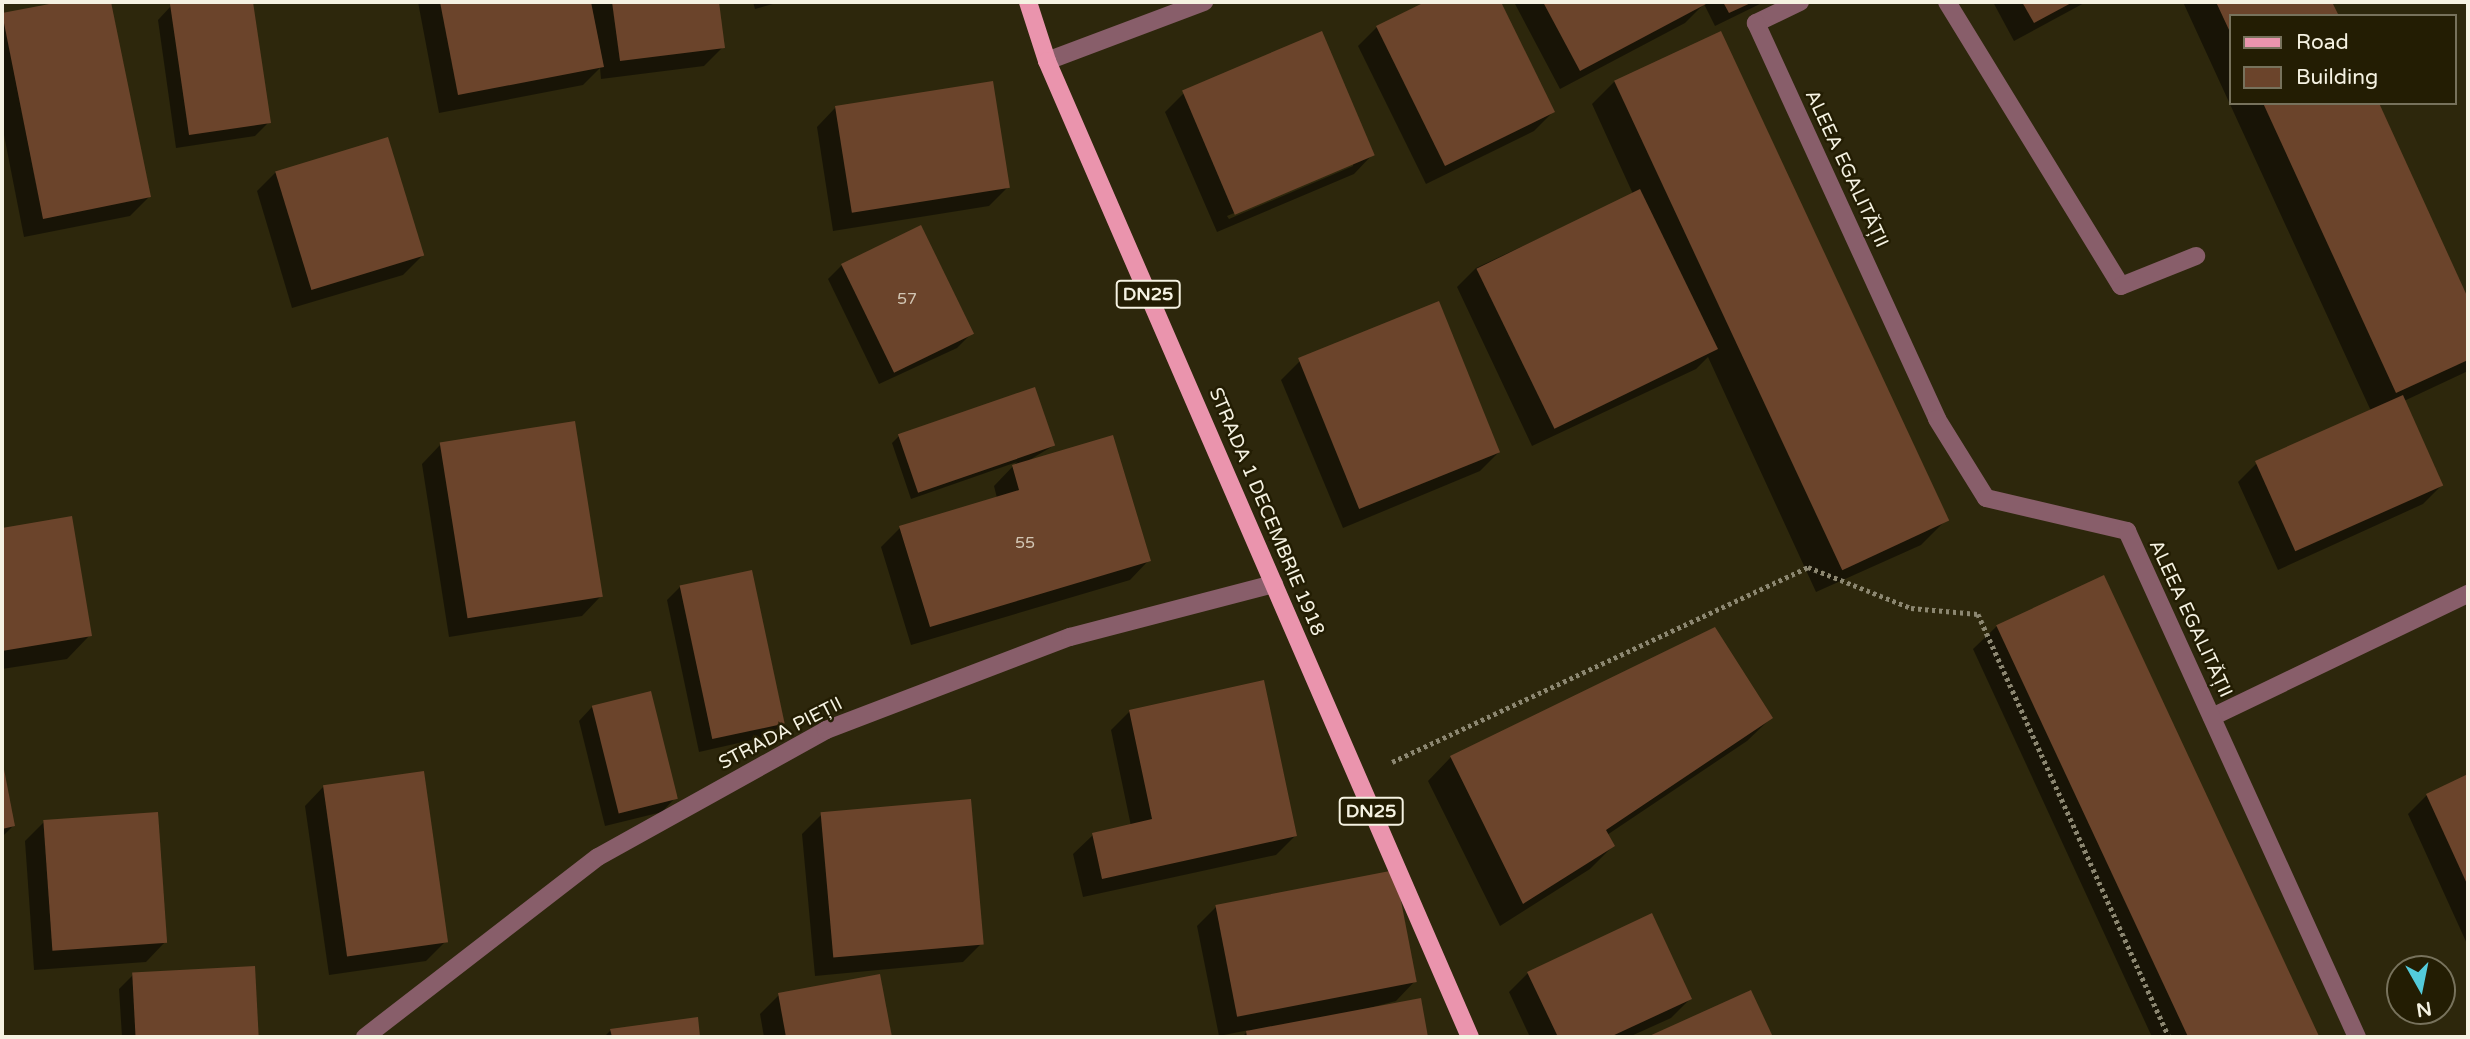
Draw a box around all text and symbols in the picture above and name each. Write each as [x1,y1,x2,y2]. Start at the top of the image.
legend [2228,14,2456,105]
text: Road [2296,30,2349,55]
text: Building [2296,65,2378,90]
street label: ALEEA EGALITĂȚII [1799,87,1893,251]
road number: DN25 [1115,280,1181,308]
house number: 57 [897,289,917,309]
street label: STRADA 1 DECEMBRIE 1918 [1203,385,1329,639]
house number: 55 [1015,533,1035,553]
street label: ALEEA EGALITĂȚII [2143,537,2237,701]
street label: STRADA PIEȚII [715,693,847,775]
road number: DN25 [1338,796,1404,826]
north arrow [2386,955,2456,1025]
text: N [2415,997,2433,1021]

